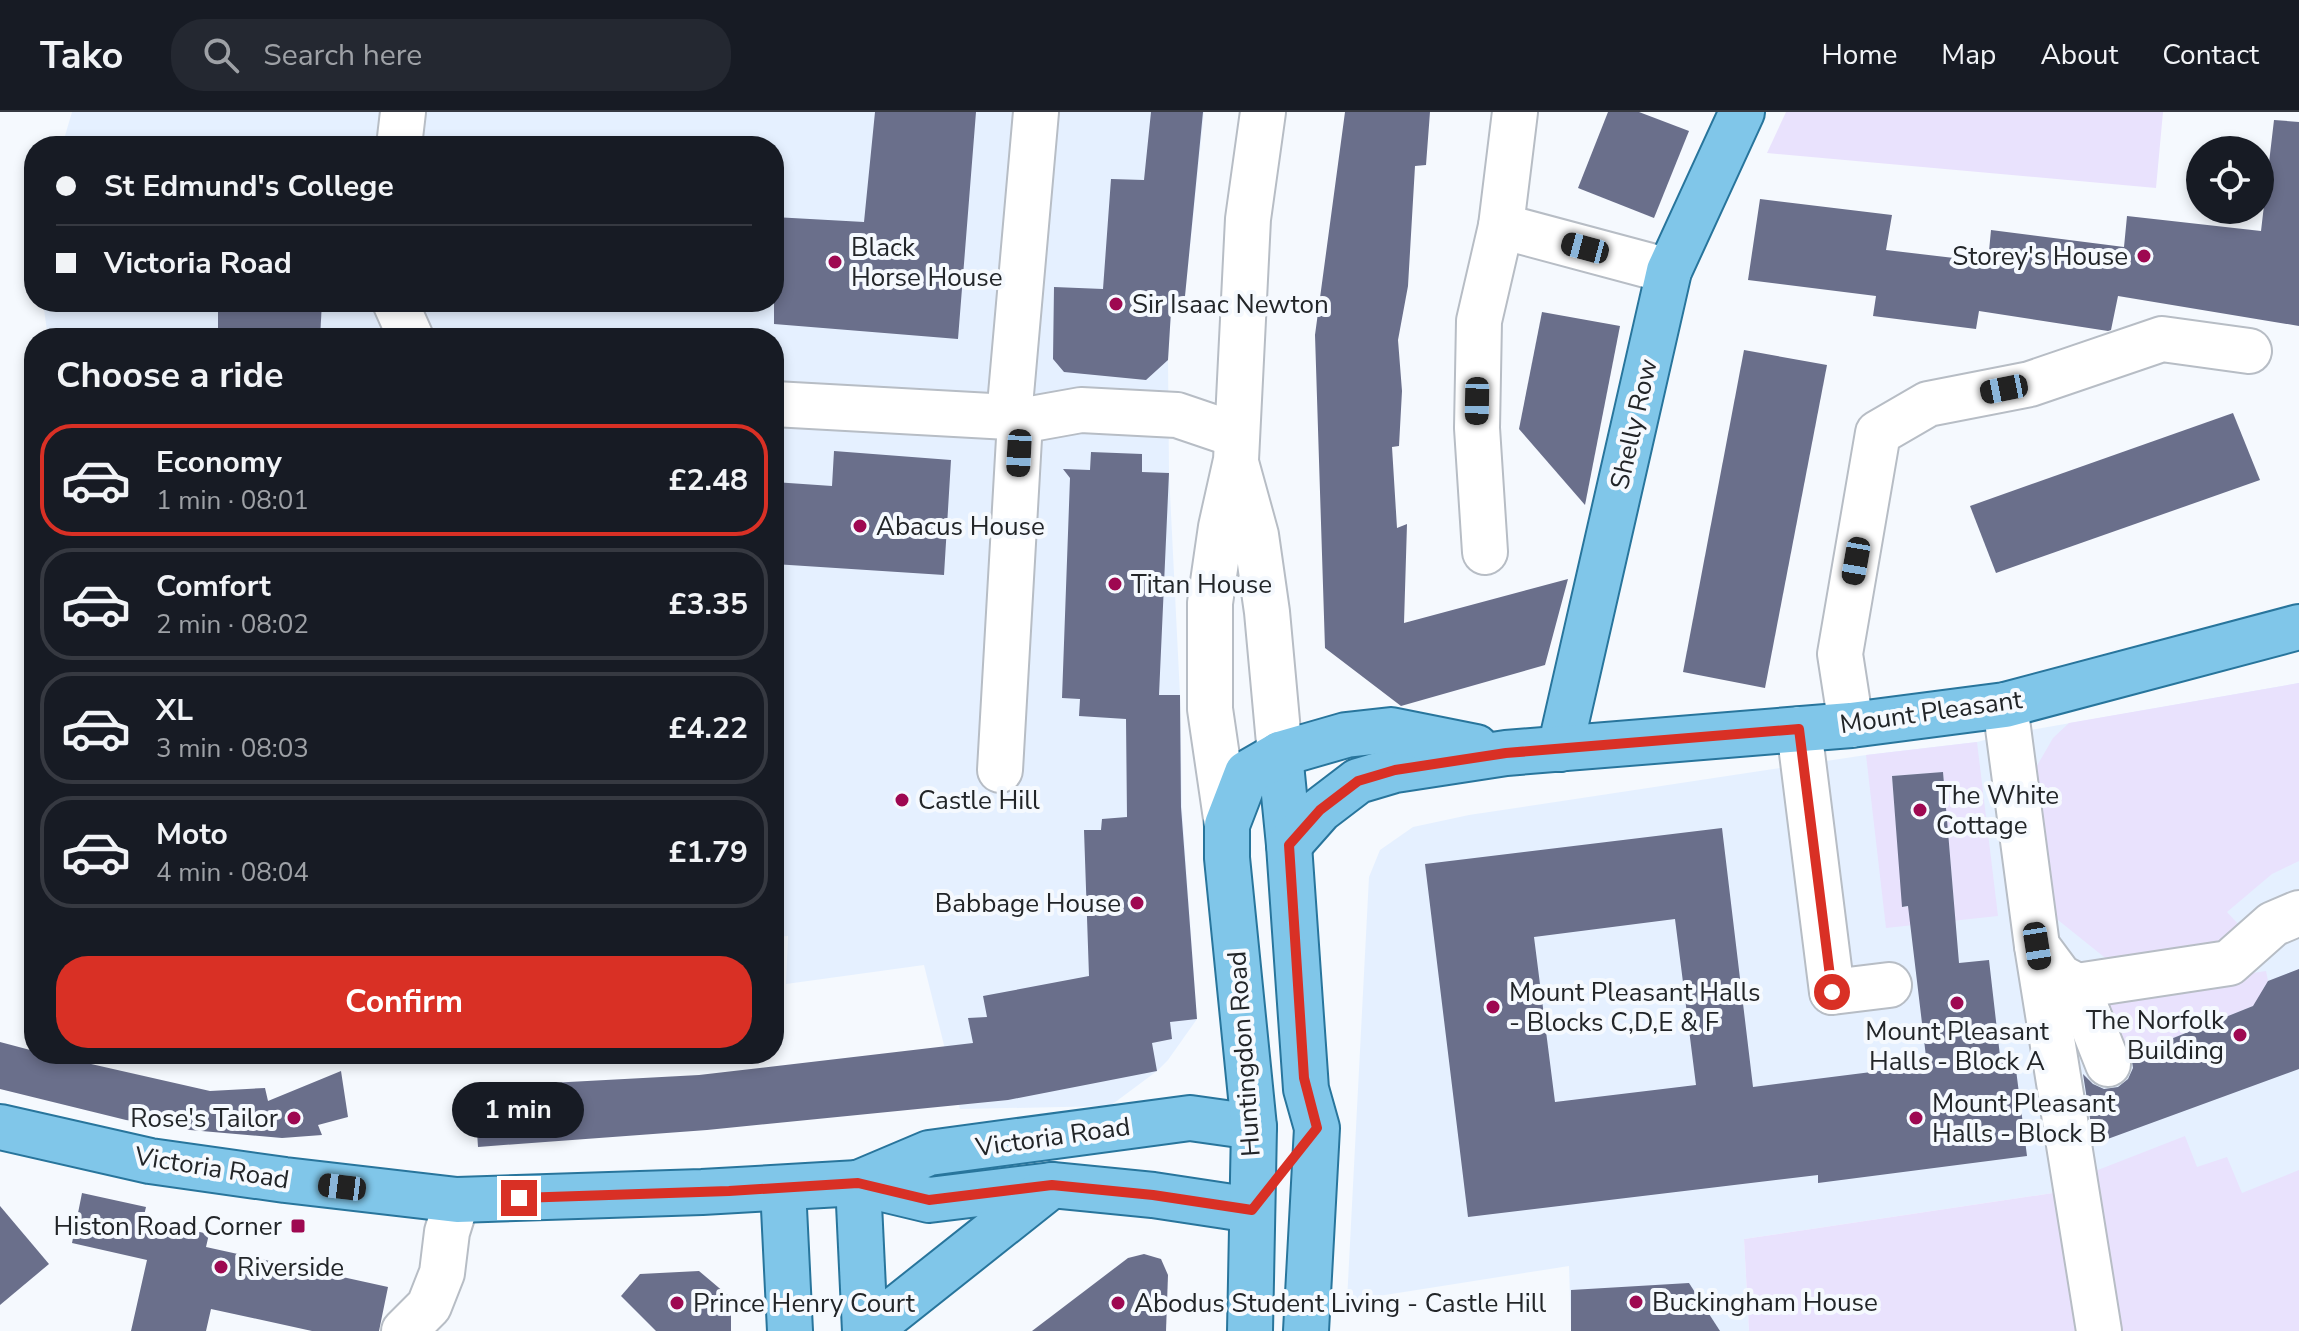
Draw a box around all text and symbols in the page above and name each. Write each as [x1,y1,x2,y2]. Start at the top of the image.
search box [171,19,731,91]
text: Tako [40,30,123,81]
icon: search [199,33,243,77]
text: Search here [263,35,422,76]
text: Home [1822,36,1897,74]
text: Map [1941,36,1996,74]
text: About [2040,36,2118,74]
text: Contact [2162,36,2259,74]
map controls [2186,136,2274,224]
button: locate [2186,136,2274,224]
text: St Edmund's College [104,166,394,207]
place label: Black Horse House [851,230,1003,295]
car [1559,230,1611,266]
place label: Storey's House [1952,239,2128,274]
text: Victoria Road [104,243,292,284]
marker: Storey's House [2135,247,2153,265]
marker: Black Horse House [826,253,844,271]
place label: Sir Isaac Newton [1132,287,1329,322]
marker: Sir Isaac Newton [1107,295,1125,313]
text: Choose a ride [56,351,284,400]
street label: Shelly Row [1602,355,1666,493]
car [1978,373,2030,405]
car [1465,377,1489,425]
car [1006,428,1032,478]
text: Economy [156,442,282,483]
icon: car [60,444,132,516]
text: £2.48 [669,460,748,501]
text: 1 min · 08:01 [156,483,309,518]
place label: Abacus House [876,509,1045,544]
marker: Abacus House [851,517,869,535]
car [1840,535,1872,587]
text: Comfort [156,566,271,607]
place label: Titan House [1131,567,1272,602]
icon: car [60,568,132,640]
marker: Titan House [1106,575,1124,593]
text: £3.35 [669,584,748,625]
text: 2 min · 08:02 [156,607,309,642]
street label: Mount Pleasant [1838,682,2025,742]
text: XL [156,690,193,731]
icon: car [60,692,132,764]
text: £4.22 [669,708,748,749]
text: 3 min · 08:03 [156,731,309,766]
place label: The White Cottage [1936,778,2059,843]
place label: Castle Hill [918,783,1040,818]
marker: Castle Hill [893,791,911,809]
marker: The White Cottage [1911,801,1929,819]
text: Moto [156,814,228,855]
icon: car [60,816,132,888]
text: £1.79 [669,832,748,873]
text: 4 min · 08:04 [156,855,309,890]
place label: Babbage House [935,886,1121,921]
marker: Babbage House [1128,894,1146,912]
car [2021,920,2053,972]
street label: Huntingdon Road [1219,950,1269,1158]
button: Confirm [56,956,752,1048]
route start [1814,974,1850,1010]
place label: Mount Pleasant Halls - Blocks C,D,E & F [1509,975,1761,1040]
marker: Mount Pleasant Halls - Block A [1948,994,1966,1012]
marker: Mount Pleasant Halls - Blocks C,D,E & F [1484,998,1502,1016]
place label: The Norfolk Building [2086,1003,2225,1068]
place label: Mount Pleasant Halls - Block A [1865,1014,2050,1079]
marker: The Norfolk Building [2231,1026,2249,1044]
callout: 1 min [453,1082,585,1138]
place label: Mount Pleasant Halls - Block B [1932,1086,2117,1151]
text: 1 min [484,1092,552,1127]
place label: Rose's Tailor [130,1101,279,1136]
marker: Rose's Tailor [285,1109,303,1127]
street label: Victoria Road [972,1109,1133,1165]
marker: Mount Pleasant Halls - Block B [1907,1109,1925,1127]
street label: Victoria Road [131,1138,292,1197]
car [317,1172,367,1202]
route end [501,1180,537,1216]
place label: Histon Road Corner [53,1209,283,1244]
marker: Histon Road Corner [289,1217,307,1235]
place label: Riverside [237,1250,344,1285]
marker: Riverside [212,1258,230,1276]
place label: Buckingham House [1652,1285,1878,1320]
place label: Prince Henry Court [693,1286,916,1321]
place label: Abodus Student Living - Castle Hill [1134,1286,1547,1321]
marker: Buckingham House [1627,1293,1645,1311]
marker: Prince Henry Court [668,1294,686,1312]
marker: Abodus Student Living - Castle Hill [1109,1294,1127,1312]

